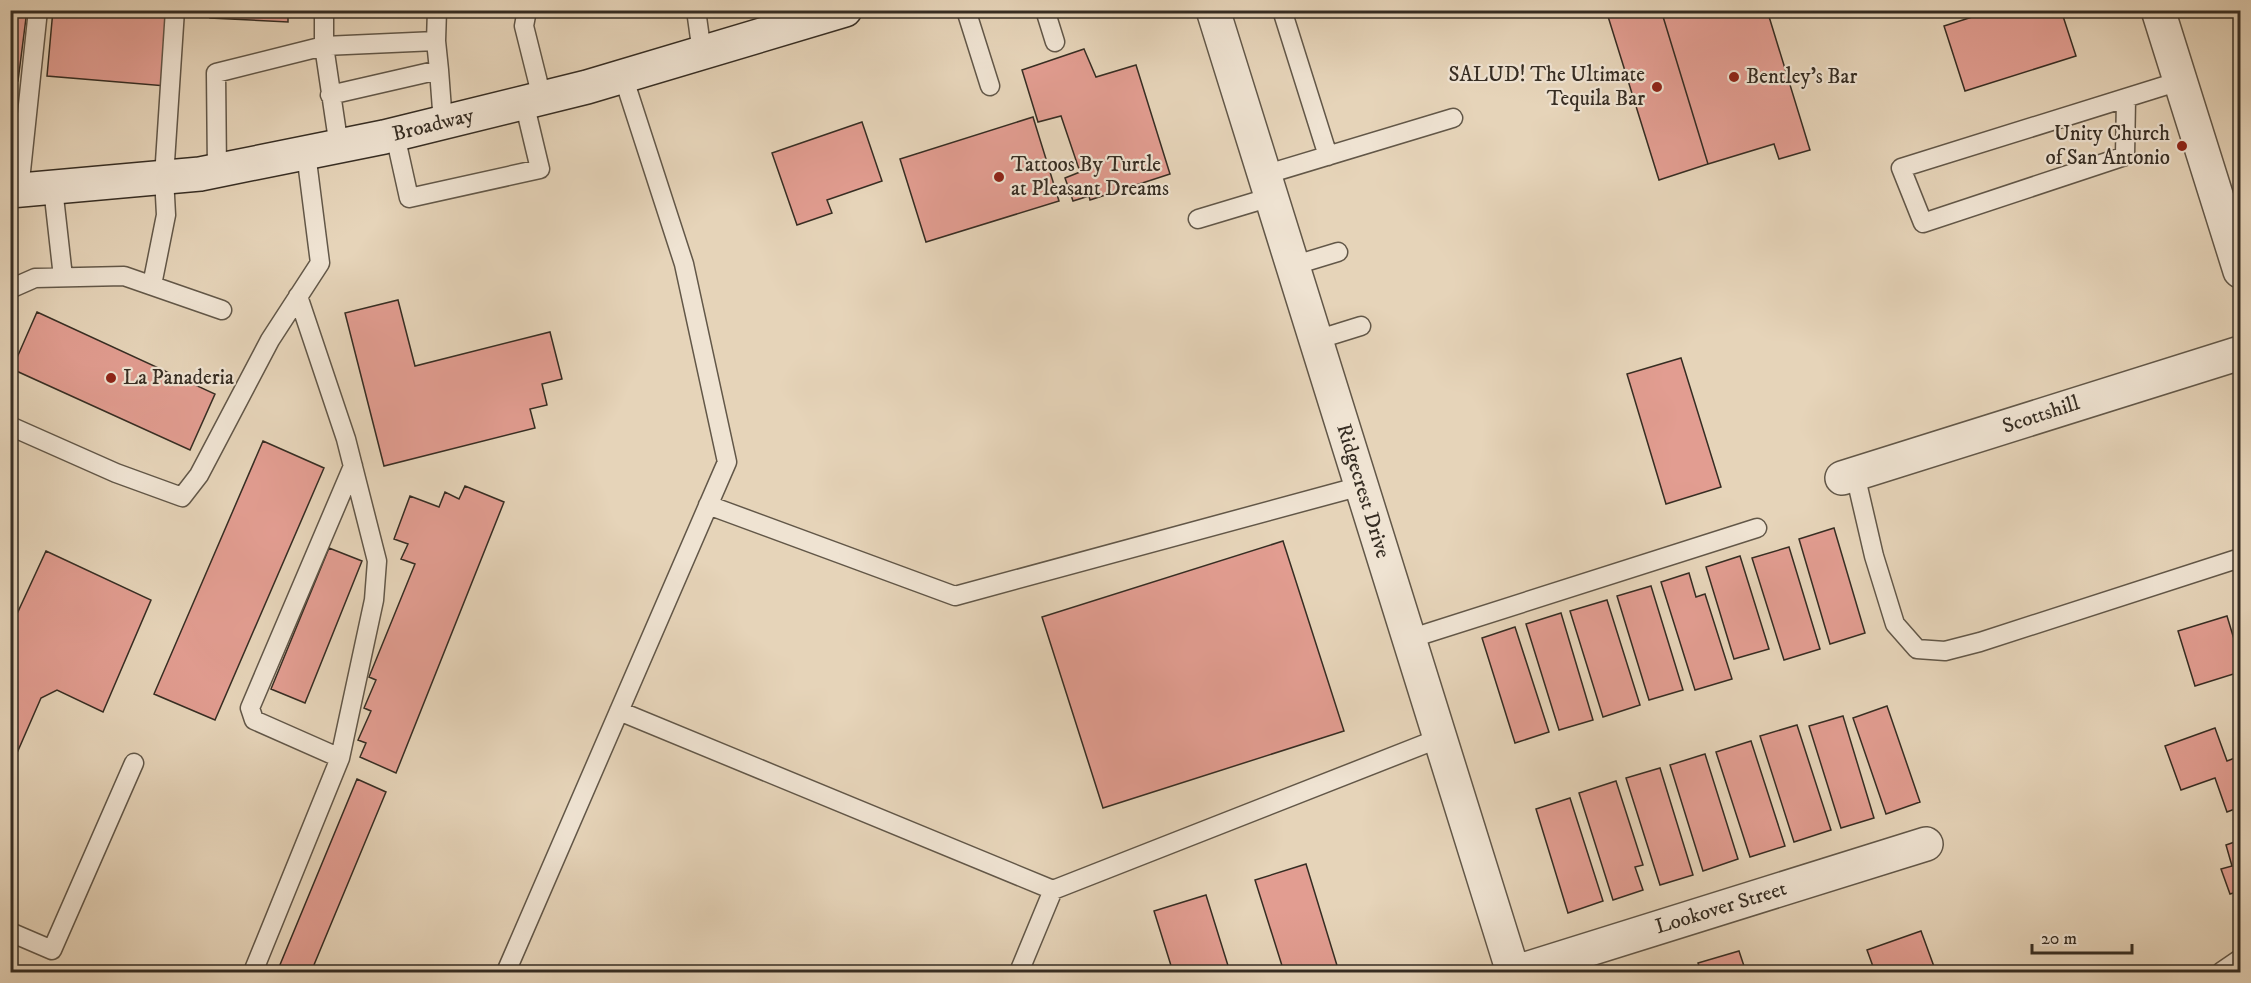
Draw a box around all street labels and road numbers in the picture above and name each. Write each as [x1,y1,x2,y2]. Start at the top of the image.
street label: Broadway [390,102,477,148]
street label: Scottshill [1999,390,2084,440]
street label: Ridgecrest Drive [1330,421,1396,562]
street label: Lookover Street [1652,876,1790,940]

